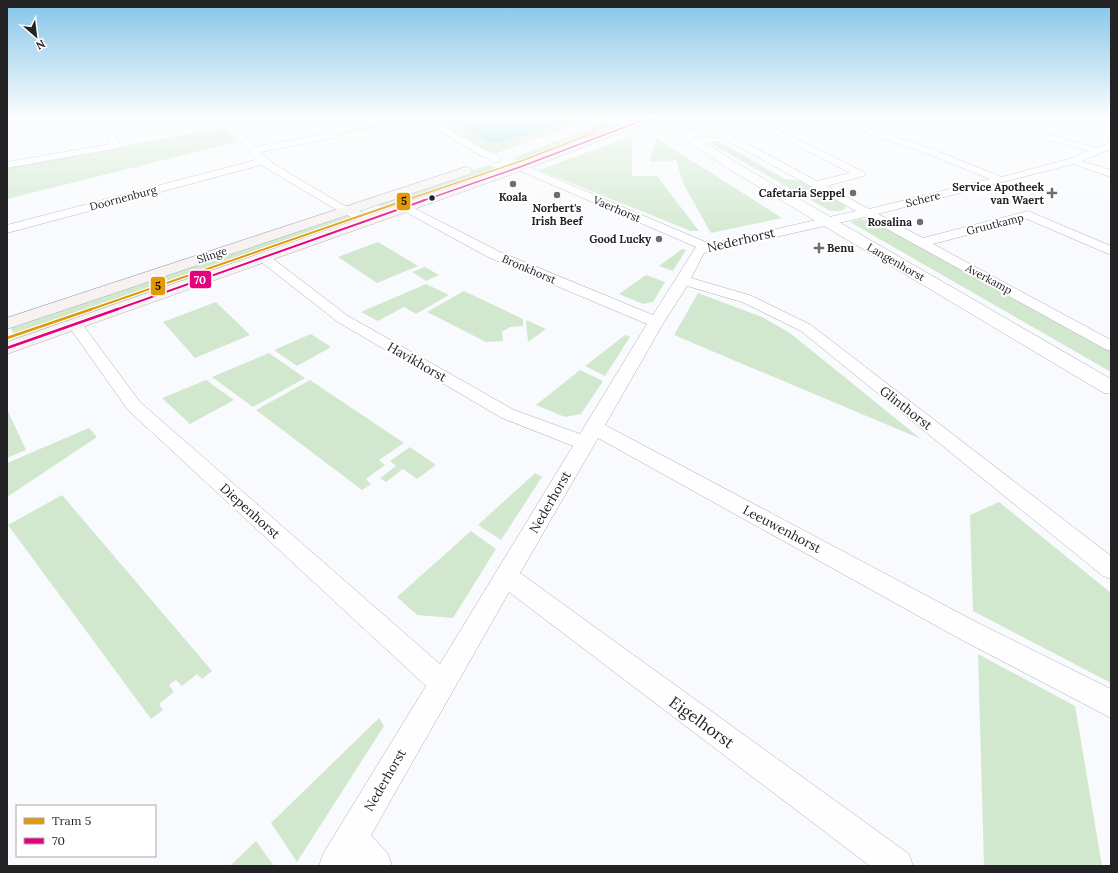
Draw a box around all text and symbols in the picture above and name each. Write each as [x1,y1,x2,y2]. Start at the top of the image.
north arrow [16,16,56,56]
text: N [33,37,48,53]
marker: Koala [508,179,518,189]
place label: Service Apotheek van Waert [952,180,1044,207]
street label: Doornenburg [88,182,159,214]
place label: Cafetaria Seppel [759,186,846,200]
marker: Cafetaria Seppel [848,188,858,198]
street label: Schere [904,188,942,210]
marker: Service Apotheek van Waert [1047,188,1057,198]
place label: Koala [499,190,528,204]
marker: Norbert's Irish Beef [552,190,562,200]
line badge: 5 [396,192,411,211]
street label: Vaerhorst [590,192,644,226]
unlabelled marker [427,193,437,203]
text: 5 [401,194,407,208]
place label: Norbert's Irish Beef [531,201,584,228]
street label: Gruutkamp [965,210,1025,238]
place label: Rosalina [867,215,912,229]
marker: Rosalina [915,217,925,227]
street label: Nederhorst [705,224,777,256]
place label: Good Lucky [589,232,652,246]
marker: Good Lucky [654,234,664,244]
street label: Langenhorst [864,240,928,285]
place label: Benu [827,241,854,255]
marker: Benu [814,243,824,253]
street label: Slinge [195,244,229,266]
street label: Bronkhorst [500,251,559,287]
street label: Averkamp [962,260,1015,297]
line badge: 70 [189,270,212,289]
text: 70 [194,273,206,287]
line badge: 5 [150,276,166,296]
text: 5 [155,279,161,293]
street label: Havikhorst [384,338,450,386]
street label: Glinthorst [876,382,936,434]
street label: Nederhorst [525,468,575,536]
street label: Diepenhorst [216,480,284,542]
street label: Leeuwenhorst [740,501,824,557]
street label: Eigelhorst [665,692,739,753]
street label: Nederhorst [360,746,410,814]
legend [16,805,156,857]
text: Tram 5 [52,813,91,828]
text: 70 [52,833,65,848]

